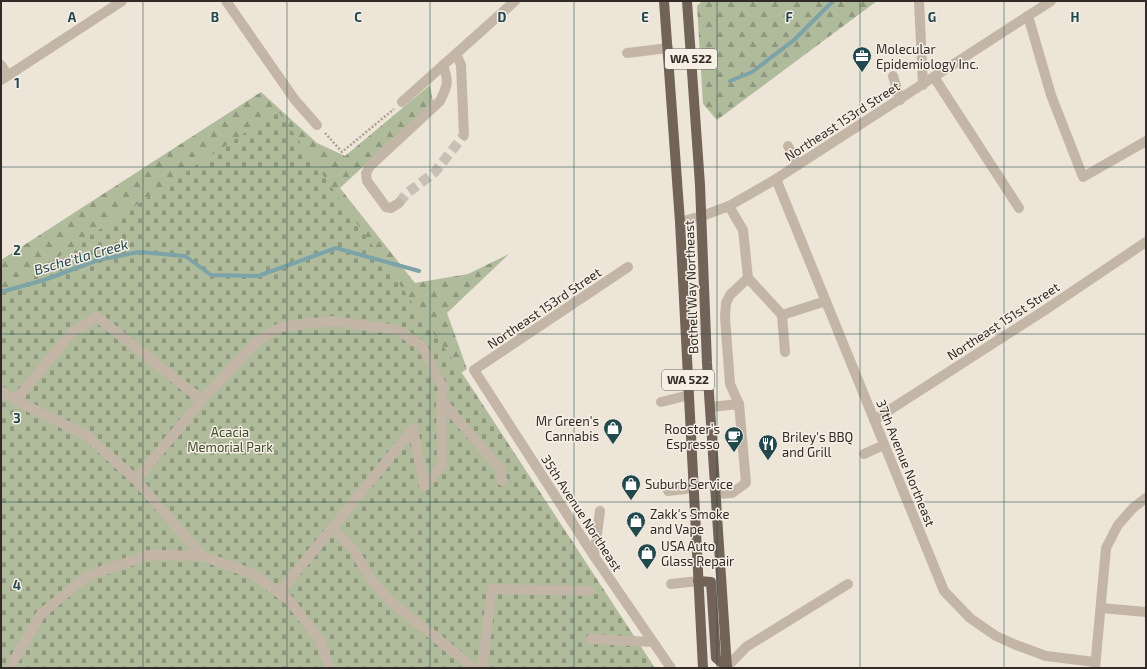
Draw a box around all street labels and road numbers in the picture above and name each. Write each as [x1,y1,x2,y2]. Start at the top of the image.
road number: WA 522 [665,49,717,69]
street label: Northeast 153rd Street [782,78,902,164]
street label: Bothell Way Northeast [681,220,701,354]
street label: Northeast 153rd Street [484,264,604,352]
street label: Northeast 151st Street [944,279,1062,363]
road number: WA 522 [662,370,714,390]
street label: 37th Avenue Northeast [873,397,939,529]
street label: 35th Avenue Northeast [538,452,626,574]

